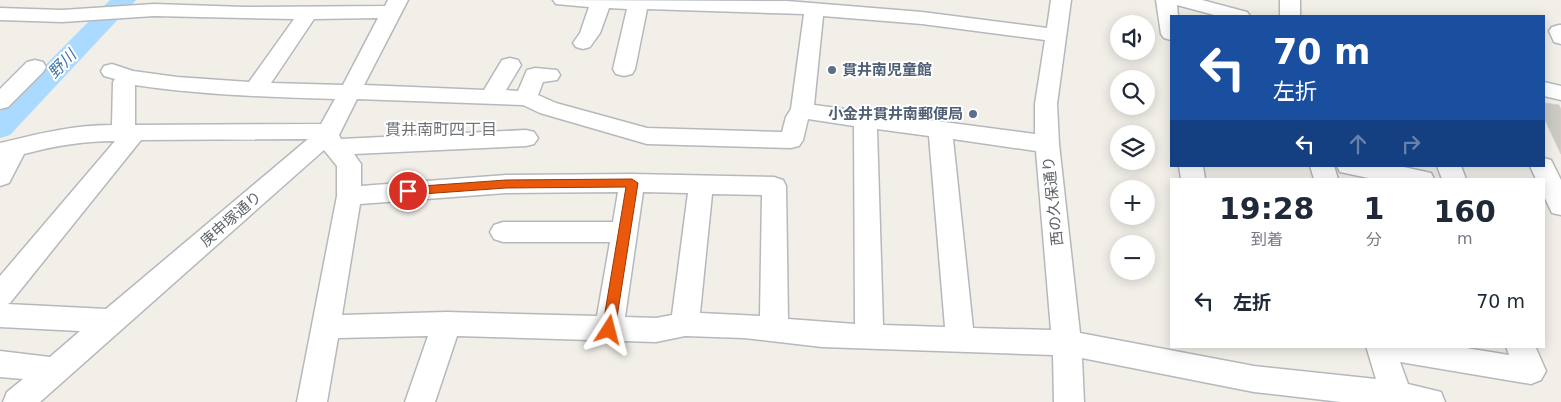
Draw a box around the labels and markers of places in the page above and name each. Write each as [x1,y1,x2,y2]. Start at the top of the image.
place label: 貫井南児童館 [842,61,932,79]
marker: 貫井南児童館 [826,64,838,76]
place label: 小金井貫井南郵便局 [828,105,963,123]
marker: 小金井貫井南郵便局 [967,108,979,120]
pin [387,170,429,212]

